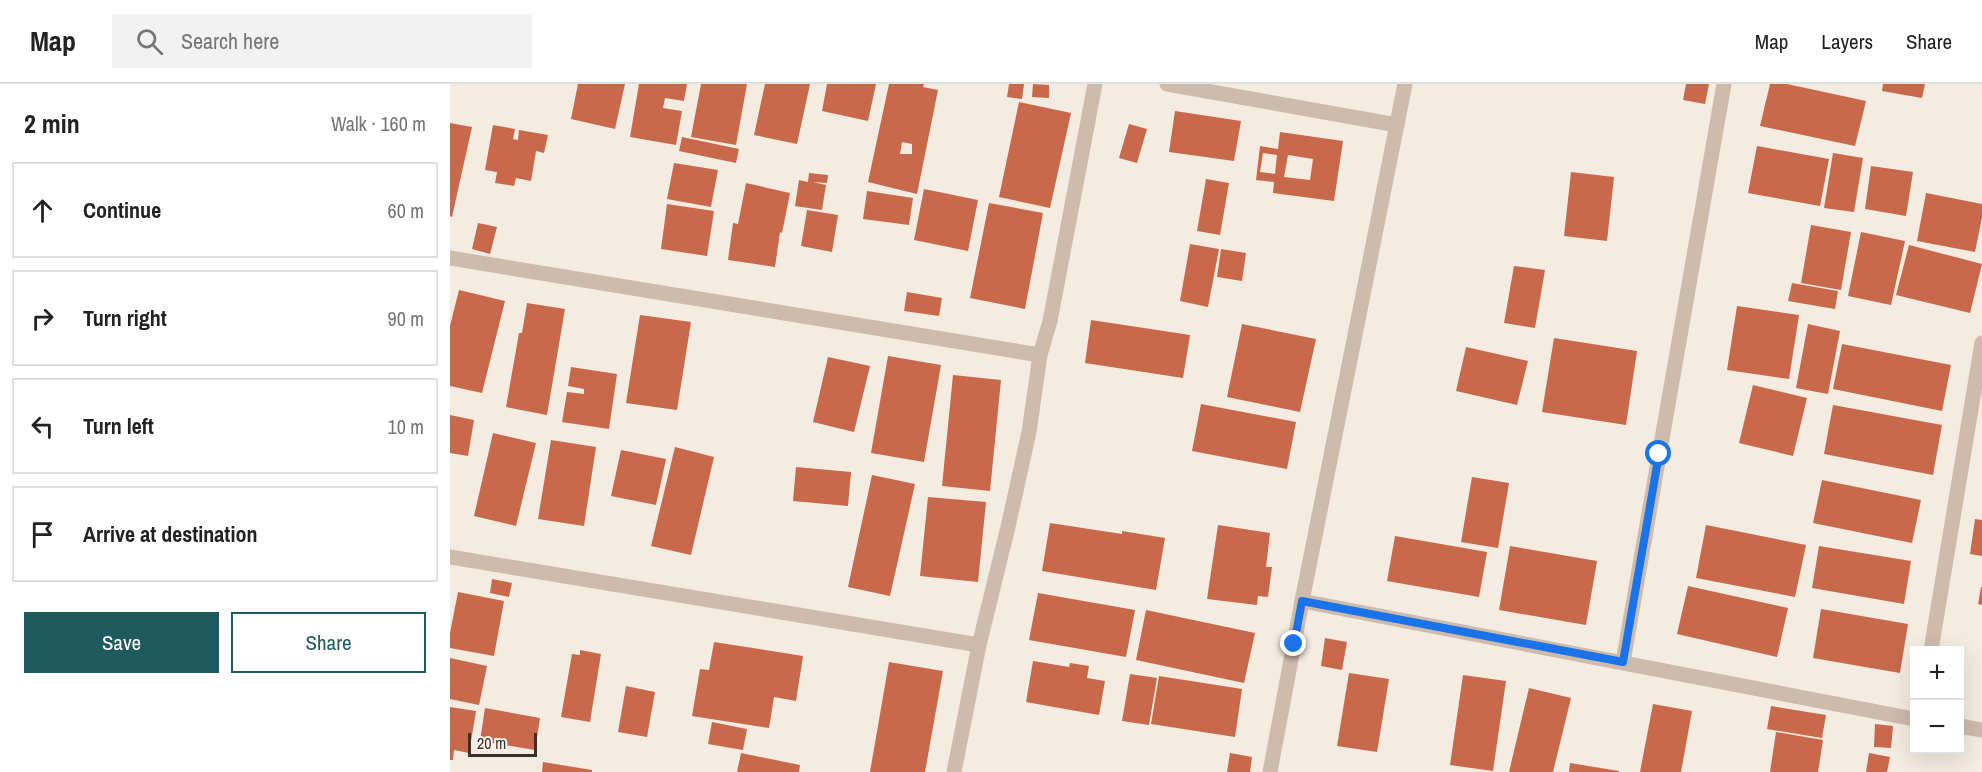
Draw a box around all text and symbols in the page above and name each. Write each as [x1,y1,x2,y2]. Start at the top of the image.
search box [112,14,532,68]
text: Map [30,22,76,60]
icon: search [133,25,166,58]
text: Search here [181,26,279,56]
text: Map [1755,27,1788,56]
text: Layers [1821,27,1873,56]
text: Share [1906,27,1952,56]
text: 2 min [24,106,80,141]
text: Walk · 160 m [331,110,426,137]
icon: ahead [26,194,59,227]
text: Continue [83,195,161,225]
text: 60 m [388,197,424,224]
icon: right [26,302,59,335]
text: Turn right [83,303,167,333]
text: 90 m [388,305,424,332]
icon: left [26,410,59,443]
text: Turn left [83,411,154,441]
text: 10 m [388,413,424,440]
route start [1645,440,1671,466]
icon: arrive [26,518,59,551]
text: Arrive at destination [83,519,257,549]
button: Save [24,612,219,673]
button: Share [231,612,426,673]
route end [1280,630,1306,656]
map controls [1910,646,1964,754]
button: + [1910,646,1964,700]
button: − [1910,700,1964,754]
scale bar [468,730,537,758]
text: 20 m [477,732,506,754]

